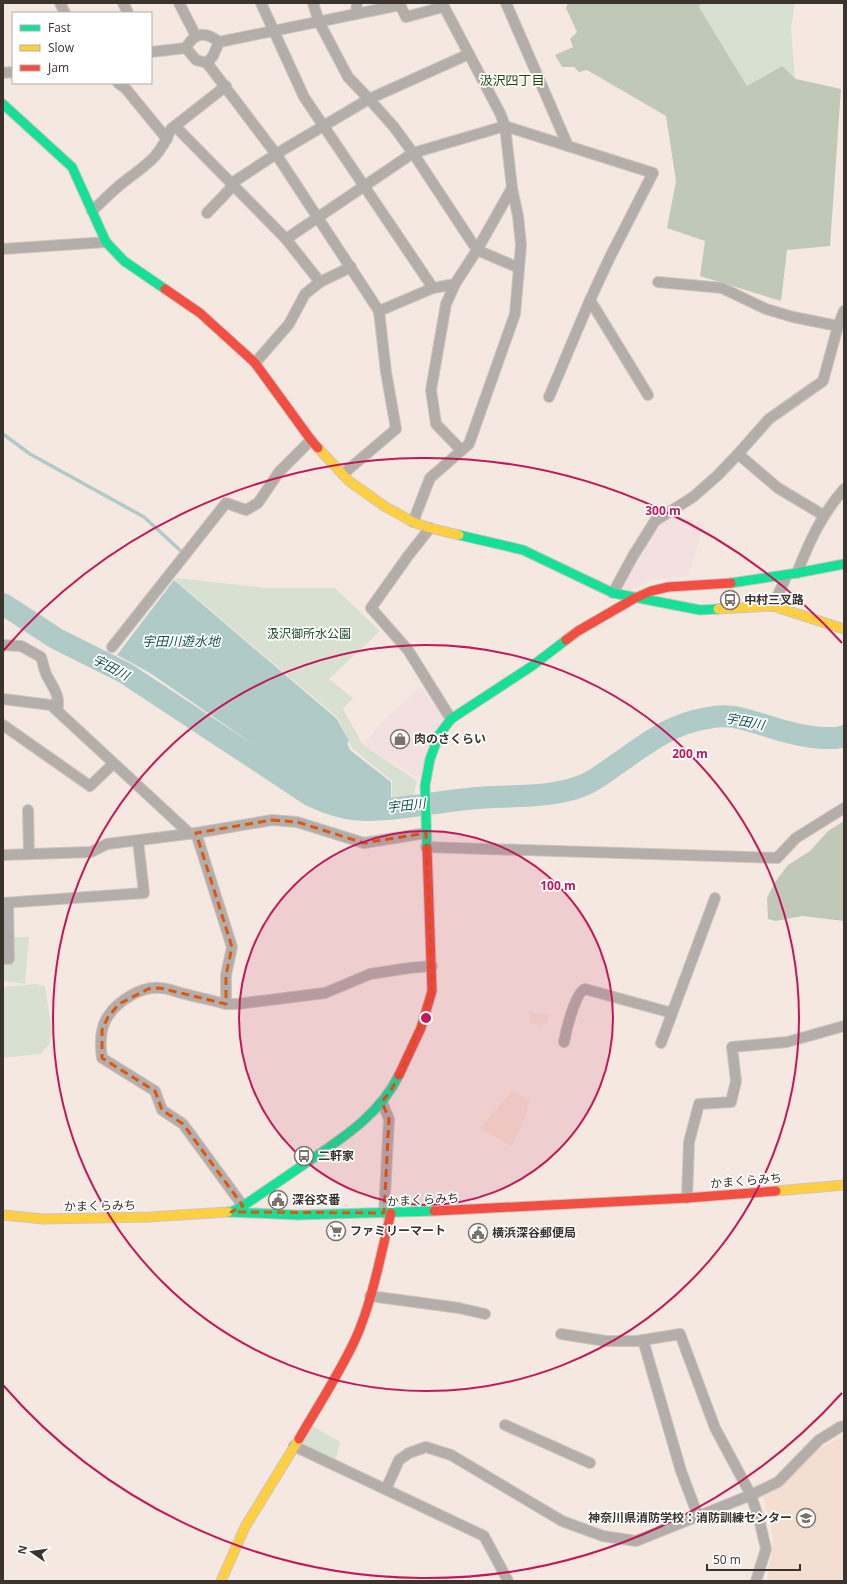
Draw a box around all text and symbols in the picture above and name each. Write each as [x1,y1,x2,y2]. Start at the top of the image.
legend [12,12,152,84]
text: Fast [48,19,71,36]
text: Slow [48,39,75,56]
text: Jam [47,59,69,76]
district label: 汲沢四丁目 [479,71,545,89]
text: 300 m [645,502,681,519]
bus stop icon: 中村三叉路 [719,589,741,611]
place label: 中村三叉路 [744,591,804,608]
park label: 汲沢御所水公園 [267,625,351,642]
water label: 宇田川遊水地 [142,632,222,650]
water label: 宇田川 [90,650,134,685]
water label: 宇田川 [724,708,768,734]
shop icon: 肉のさくらい [389,728,411,750]
place label: 肉のさくらい [414,730,486,747]
text: 200 m [672,745,708,762]
water label: 宇田川 [386,794,428,816]
text: 100 m [540,877,576,894]
centre of rings [419,1011,433,1025]
bus stop icon: 二軒家 [293,1145,315,1167]
place label: 二軒家 [318,1147,354,1164]
street label: かまくらみち [709,1169,783,1192]
public building icon: 深谷交番 [267,1189,289,1211]
street label: かまくらみち [387,1189,459,1210]
place label: 深谷交番 [292,1191,341,1208]
street label: かまくらみち [64,1196,136,1215]
supermarket icon: ファミリーマート [325,1220,347,1242]
place label: ファミリーマート [350,1222,446,1239]
public building icon: 横浜深谷郵便局 [467,1222,489,1244]
place label: 横浜深谷郵便局 [492,1224,576,1241]
school or university icon: 神奈川県消防学校：消防訓練センター [795,1507,817,1529]
place label: 神奈川県消防学校：消防訓練センター [588,1509,792,1526]
north arrow [12,1532,52,1572]
text: N [13,1544,30,1556]
scale bar [707,1546,800,1572]
text: 50 m [713,1551,741,1568]

